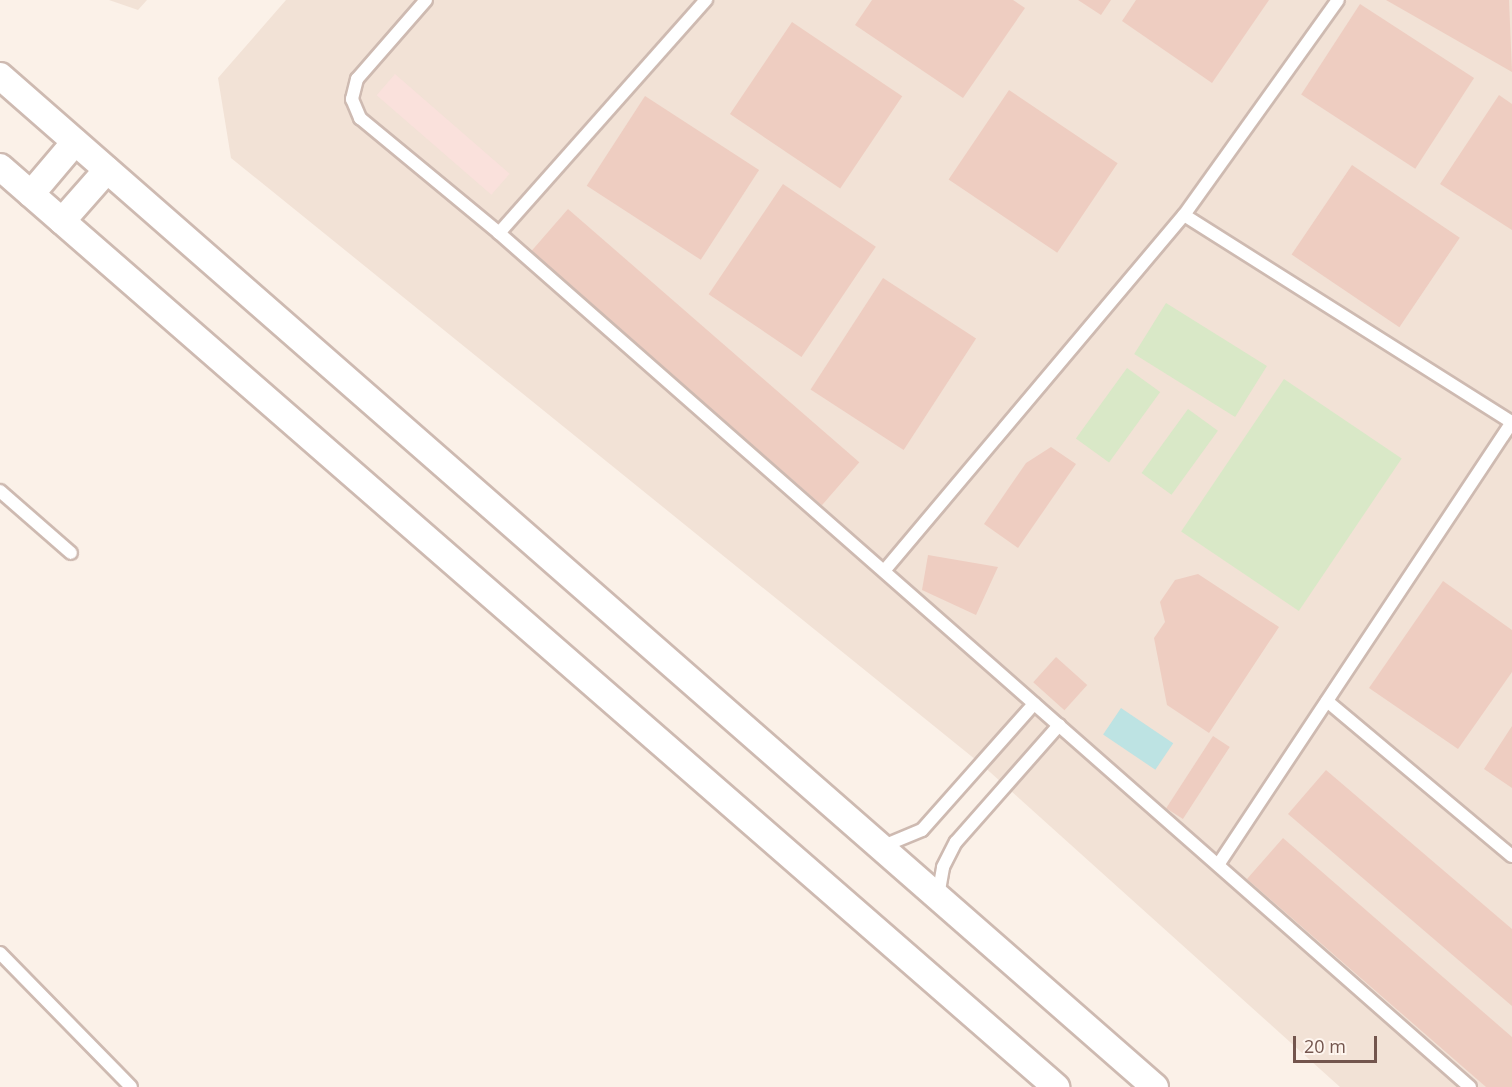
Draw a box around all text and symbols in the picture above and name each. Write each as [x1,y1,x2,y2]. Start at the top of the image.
scale bar [1296,1024,1380,1062]
text: 20 m [1304,1034,1346,1058]

